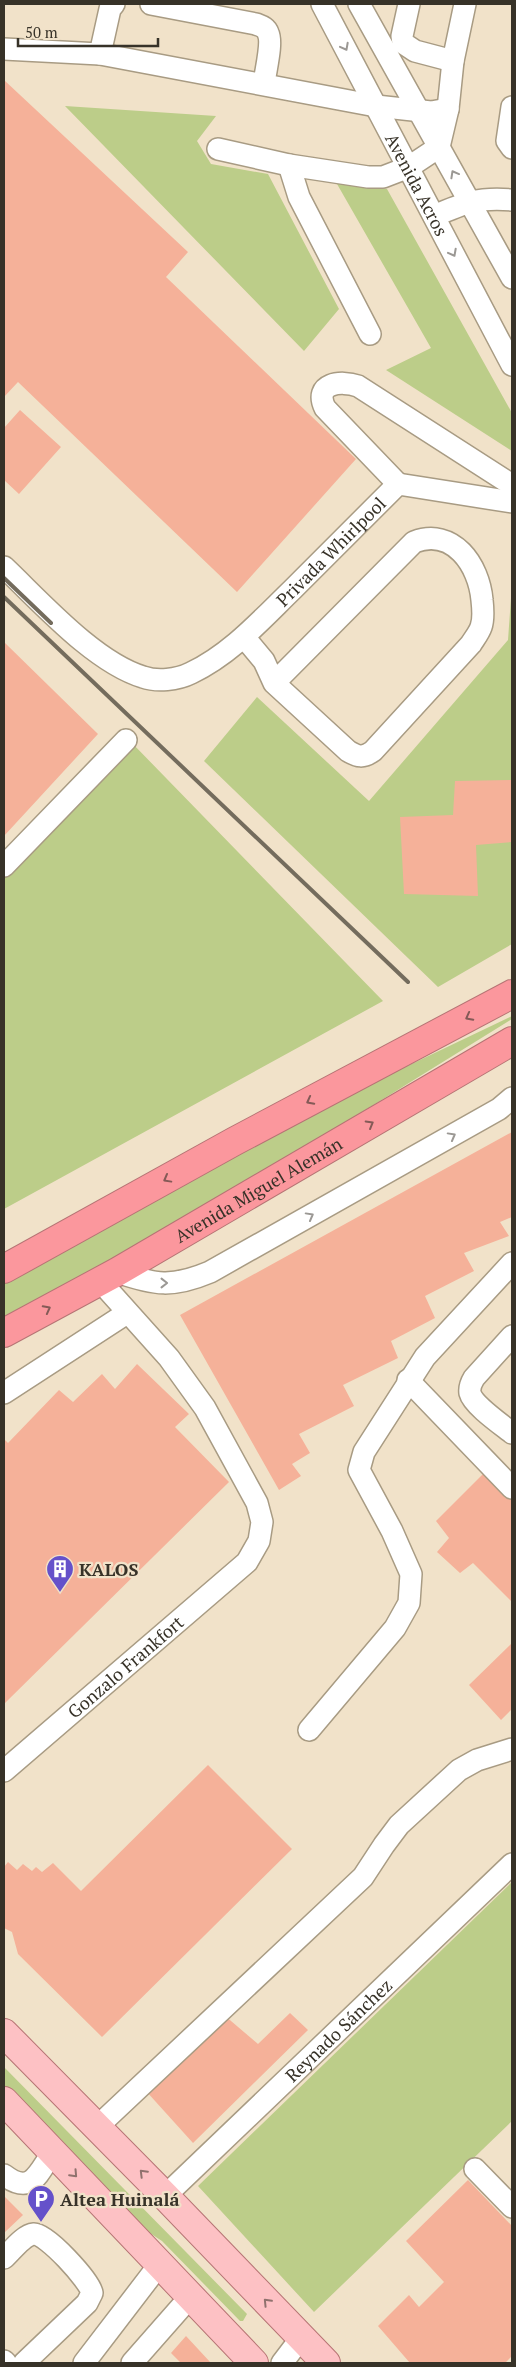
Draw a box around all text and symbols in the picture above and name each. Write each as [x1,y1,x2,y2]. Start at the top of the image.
scale bar [18,15,158,47]
text: 50 m [25,22,58,42]
one-way arrow [339,42,349,51]
street label: Avenida Acros [380,129,454,240]
one-way arrow [450,170,460,179]
one-way arrow [447,248,457,257]
street label: Privada Whirlpool [271,491,391,611]
one-way arrow [465,1011,474,1021]
one-way arrow [306,1095,315,1105]
one-way arrow [364,1121,373,1131]
street label: Avenida Miguel Alemán [170,1131,347,1248]
one-way arrow [446,1133,455,1143]
one-way arrow [164,1172,173,1182]
one-way arrow [305,1212,314,1222]
one-way arrow [161,1278,169,1288]
one-way arrow [41,1306,50,1316]
building icon: KALOS [45,1554,75,1593]
place label: KALOS [79,1557,138,1581]
street label: Gonzalo Frankfort [62,1610,189,1723]
street label: Reynado Sánchez [280,1973,397,2087]
one-way arrow [68,2168,77,2177]
one-way arrow [140,2169,149,2178]
parking icon: Altea Huinalá [26,2184,56,2223]
place label: Altea Huinalá [60,2187,179,2211]
one-way arrow [264,2299,273,2308]

